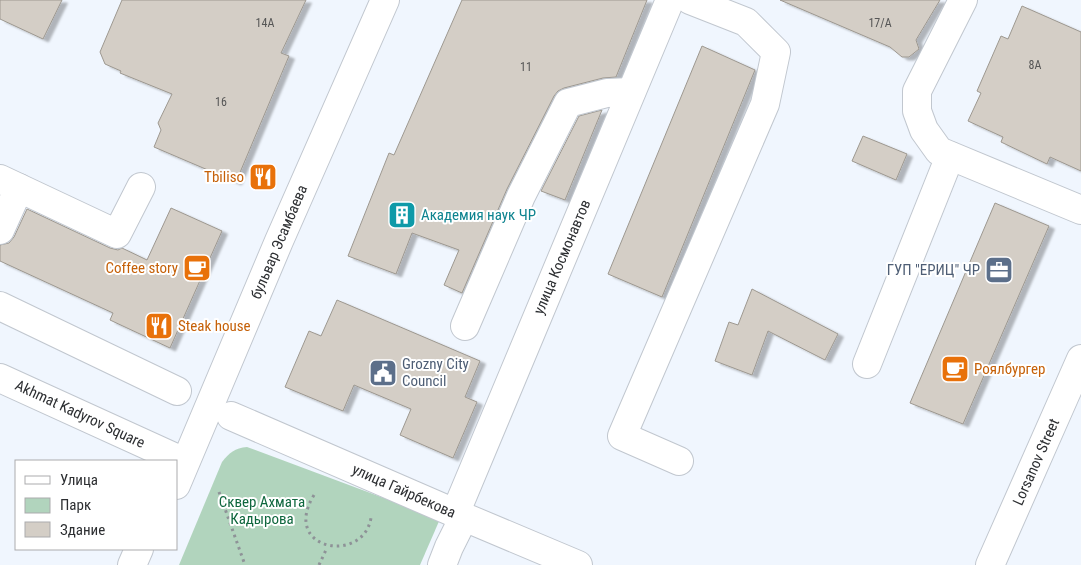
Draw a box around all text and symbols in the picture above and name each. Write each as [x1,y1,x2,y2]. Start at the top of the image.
house number: 14А [256,16,274,30]
house number: 17/А [868,16,892,30]
house number: 8А [1029,58,1042,72]
house number: 11 [520,60,532,74]
house number: 16 [215,95,227,109]
restaurant icon: Tbiliso [248,162,278,192]
place label: Tbiliso [204,168,244,186]
street label: бульвар Эсамбаева [247,182,311,302]
street label: улица Космонавтов [530,197,594,317]
building icon: Академия наук ЧР [387,200,417,230]
place label: Академия наук ЧР [421,206,536,224]
cafe icon: Coffee story [182,253,212,283]
office icon: ГУП "ЕРИЦ" ЧР [984,255,1014,285]
place label: Coffee story [106,259,178,277]
place label: ГУП "ЕРИЦ" ЧР [887,261,980,279]
restaurant icon: Steak house [144,311,174,341]
place label: Steak house [178,317,251,335]
cafe icon: Роялбургер [940,354,970,384]
place label: Grozny City Council [402,355,469,390]
public building icon: Grozny City Council [368,358,398,388]
place label: Роялбургер [974,360,1045,378]
street label: Akhmat Kadyrov Square [12,376,148,452]
street label: Lorsanov Street [1009,416,1063,508]
legend [15,460,178,550]
street label: улица Гайрбекова [349,460,459,522]
text: Улица [60,471,98,489]
park label: Сквер Ахмата Кадырова [219,493,305,528]
text: Парк [60,496,91,514]
text: Здание [60,521,105,539]

